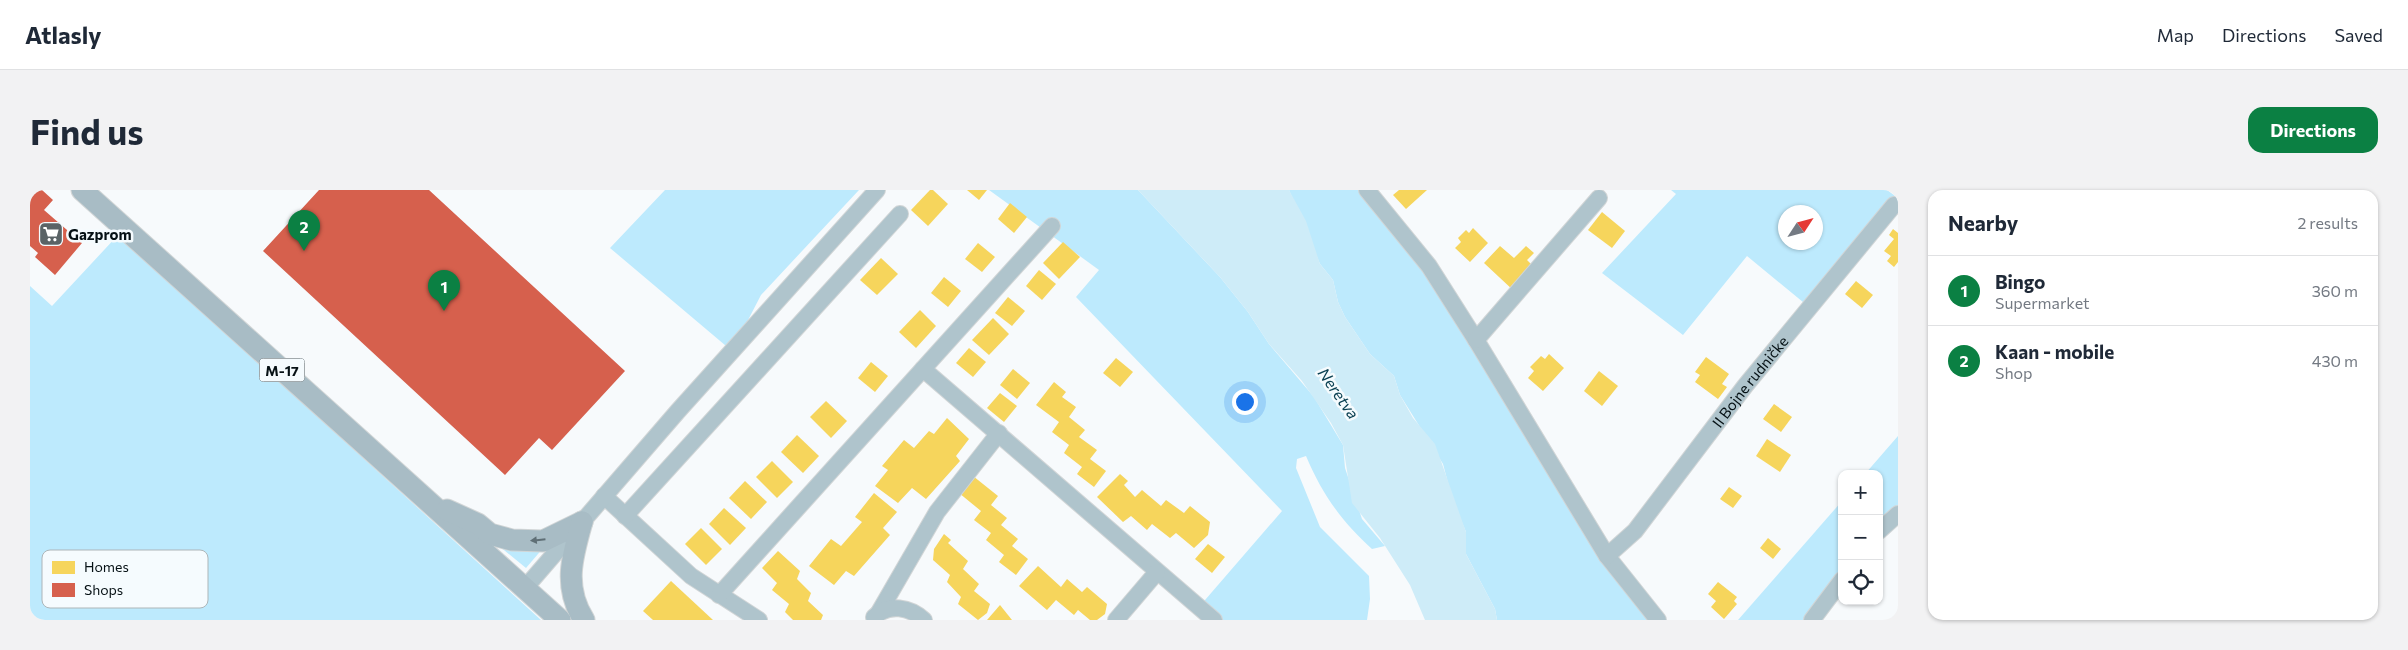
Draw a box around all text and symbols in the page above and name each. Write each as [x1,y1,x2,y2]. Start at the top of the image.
text: Atlasly [25,20,102,49]
text: Map [2157,24,2194,46]
text: Directions [2222,24,2306,46]
text: Saved [2334,24,2383,46]
button: Directions [2248,107,2378,153]
text: Find us [30,109,144,152]
north arrow [1778,205,1823,250]
pin: 2 [288,210,320,251]
text: Nearby [1948,210,2018,235]
text: 2 results [2297,213,2358,232]
supermarket icon: Gazprom [38,221,64,247]
place label: Gazprom [68,225,131,243]
pin: 1 [428,270,460,311]
text: Bingo [1995,270,2045,293]
text: 1 [1960,281,1968,300]
text: 360 m [2312,281,2358,300]
text: Supermarket [1995,293,2090,312]
street label: II Bojne rudničke [1708,332,1792,431]
text: Kaan - mobile [1995,340,2114,363]
text: 2 [1959,351,1969,370]
text: 430 m [2312,351,2358,370]
road number: M-17 [260,358,304,382]
text: Shop [1995,363,2033,382]
water label: Neretva [1315,364,1363,422]
your location [1232,389,1258,415]
map controls [1838,470,1883,605]
button: + [1838,470,1883,515]
button: − [1838,515,1883,560]
one-way arrow [530,536,546,544]
legend [42,550,208,608]
text: Homes [84,558,129,575]
button: locate [1838,560,1883,605]
text: Shops [84,581,123,598]

